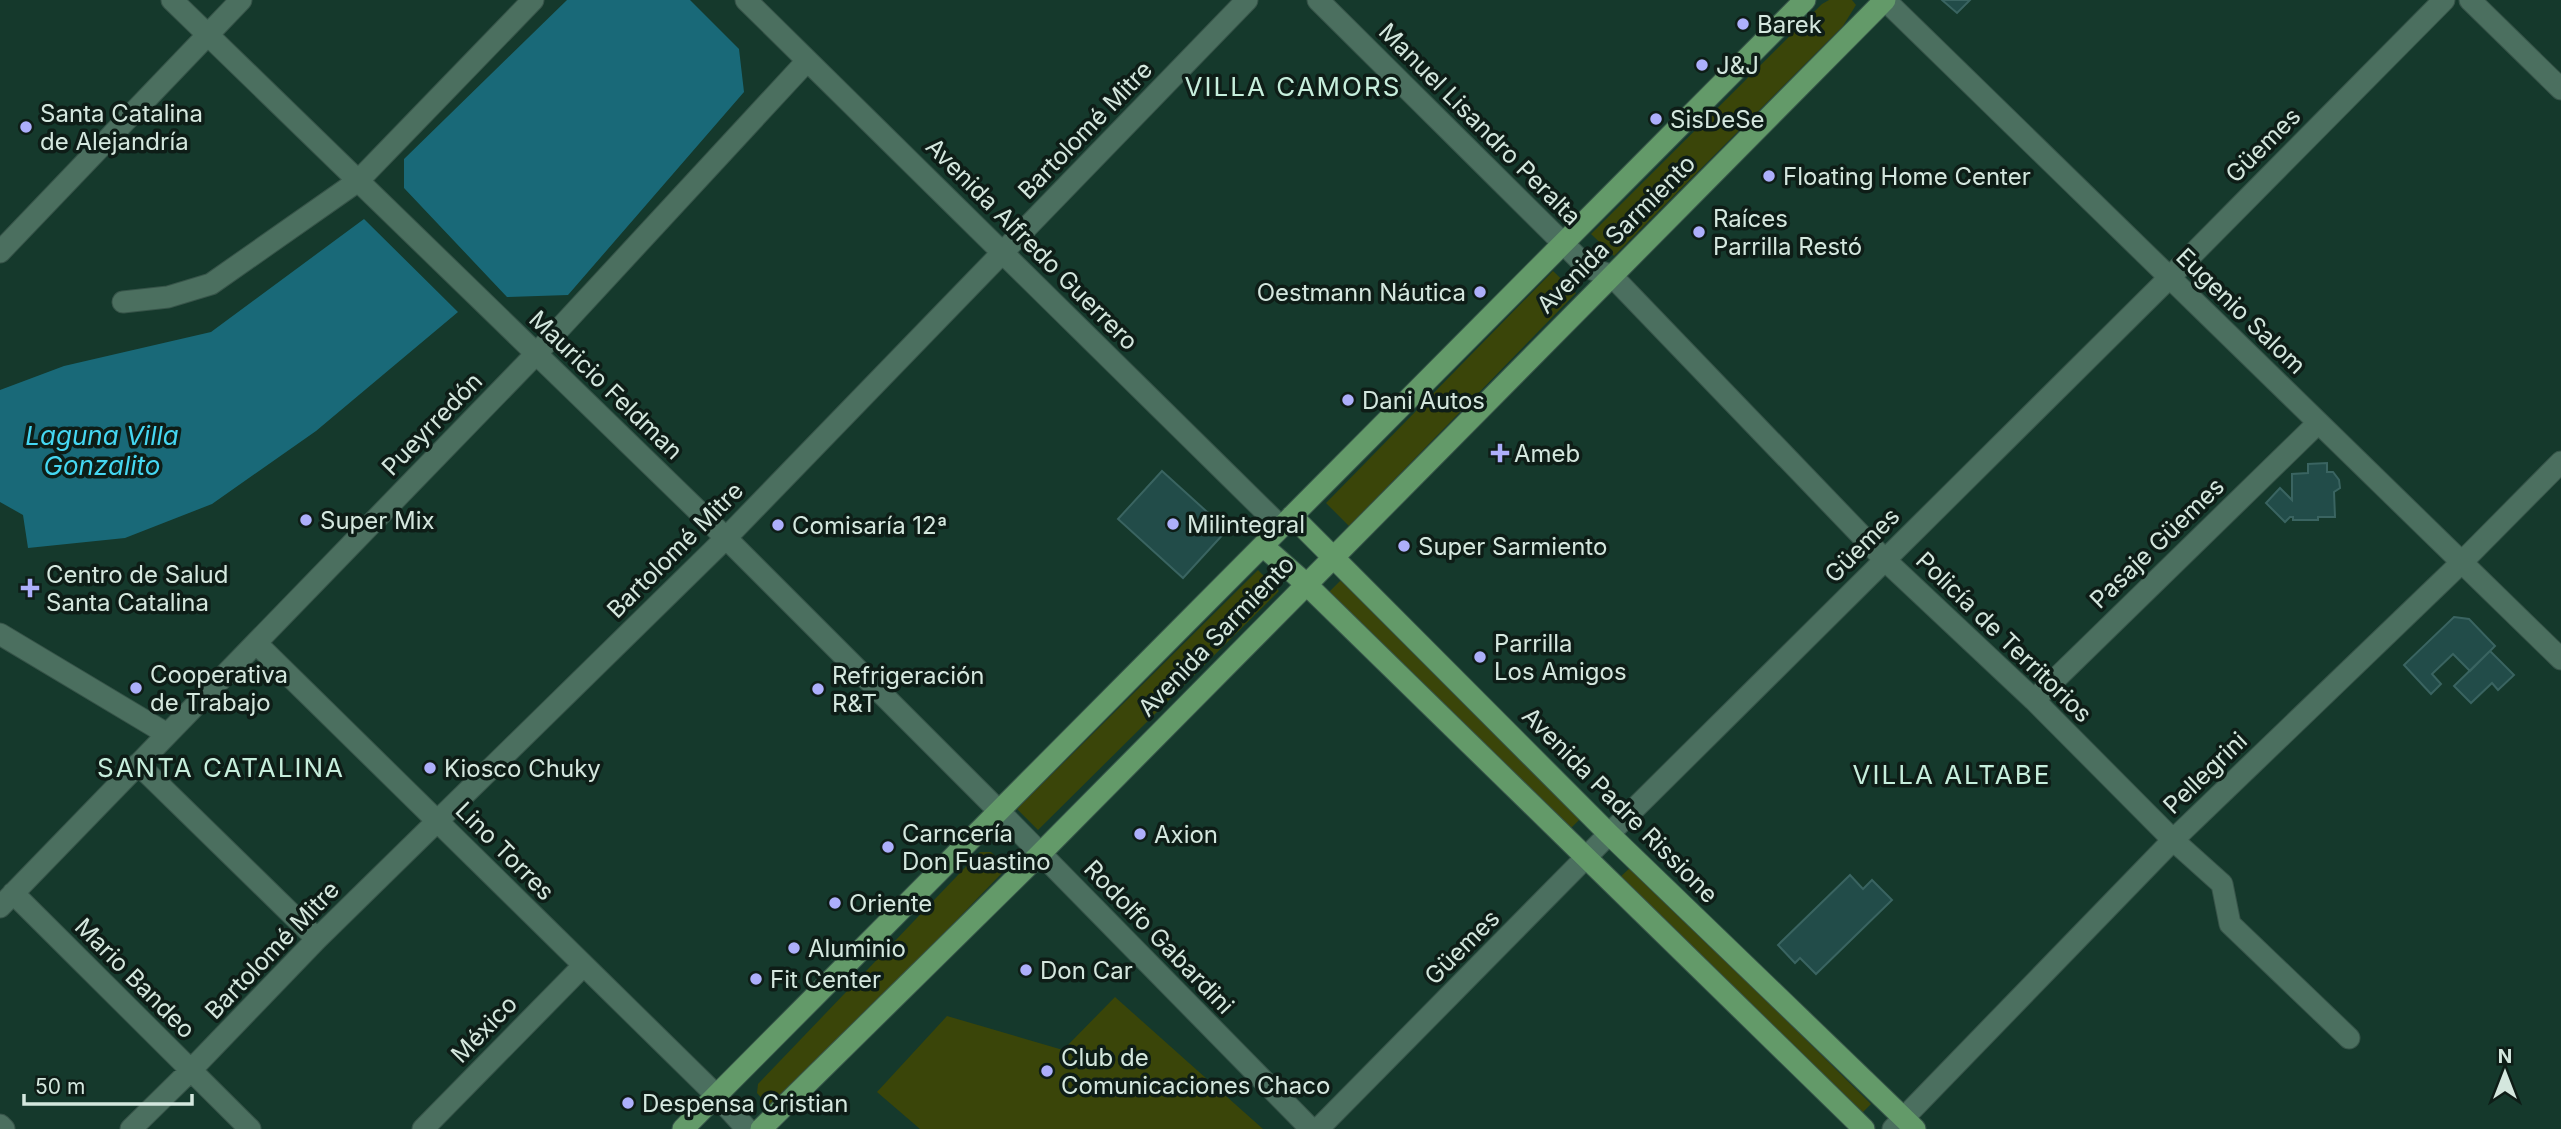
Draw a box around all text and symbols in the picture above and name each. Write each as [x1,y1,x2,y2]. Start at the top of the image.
place label: Barek [1757,10,1822,39]
marker: Barek [1735,16,1751,32]
street label: Manuel Lisandro Peralta [1373,17,1587,231]
place label: J&J [1716,51,1759,80]
street label: Bartolomé Mitre [1012,55,1158,205]
marker: J&J [1694,57,1710,73]
district label: VILLA CAMORS [1185,71,1401,102]
place label: Santa Catalina de Alejandría [40,99,203,156]
street label: Güemes [2220,102,2306,188]
place label: SisDeSe [1670,105,1765,134]
marker: SisDeSe [1648,111,1664,127]
marker: Santa Catalina de Alejandría [18,119,34,135]
street label: Avenida Alfredo Guerrero [920,132,1144,356]
street label: Avenida Sarmiento [1531,149,1701,319]
place label: Floating Home Center [1783,162,2031,191]
marker: Floating Home Center [1761,168,1777,184]
place label: Raíces Parrilla Restó [1713,204,1862,261]
marker: Raíces Parrilla Restó [1691,224,1707,240]
street label: Eugenio Salom [2170,242,2312,380]
place label: Oestmann Náutica [1257,278,1466,307]
marker: Oestmann Náutica [1472,284,1488,300]
street label: Mauricio Feldman [523,305,689,465]
street label: Pueyrredón [376,367,488,481]
place label: Dani Autos [1362,386,1485,415]
marker: Dani Autos [1340,392,1356,408]
water label: Laguna Villa Gonzalito [25,420,179,481]
place label: Ameb [1514,439,1580,468]
marker: Ameb [1492,445,1508,461]
street label: Pasaje Güemes [2084,472,2230,614]
street label: Bartolomé Mitre [601,476,749,624]
street label: Güemes [1819,502,1905,588]
place label: Super Mix [320,506,435,535]
place label: Milintegral [1187,510,1305,539]
place label: Comisaría 12ª [792,511,948,540]
marker: Super Mix [298,512,314,528]
marker: Milintegral [1165,516,1181,532]
marker: Comisaría 12ª [770,517,786,533]
place label: Super Sarmiento [1418,532,1607,561]
marker: Super Sarmiento [1396,538,1412,554]
street label: Policía de Territorios [1910,546,2098,728]
street label: Avenida Sarmiento [1132,550,1300,722]
place label: Centro de Salud Santa Catalina [46,560,228,617]
marker: Centro de Salud Santa Catalina [20,578,40,598]
place label: Parrilla Los Amigos [1494,629,1627,686]
marker: Parrilla Los Amigos [1472,649,1488,665]
place label: Cooperativa de Trabajo [150,660,288,717]
place label: Refrigeración R&T [832,661,985,718]
marker: Cooperativa de Trabajo [128,680,144,696]
marker: Refrigeración R&T [810,681,826,697]
street label: Avenida Padre Rissione [1516,701,1724,909]
street label: Pellegrini [2157,726,2253,820]
district label: SANTA CATALINA [97,752,345,783]
place label: Kiosco Chuky [444,754,601,783]
district label: VILLA ALTABE [1853,759,2051,790]
marker: Kiosco Chuky [422,760,438,776]
street label: Lino Torres [450,796,560,906]
place label: Carncería Don Fuastino [902,819,1051,876]
place label: Axion [1154,820,1218,849]
marker: Axion [1132,826,1148,842]
marker: Carncería Don Fuastino [880,839,896,855]
street label: Rodolfo Gabardini [1078,854,1240,1020]
street label: Bartolomé Mitre [199,875,345,1025]
place label: Oriente [849,889,932,918]
marker: Oriente [827,895,843,911]
street label: Güemes [1419,904,1505,990]
street label: Mario Bandeo [69,912,201,1044]
place label: Aluminio [808,934,906,963]
marker: Aluminio [786,940,802,956]
place label: Don Car [1040,956,1133,985]
marker: Don Car [1018,962,1034,978]
place label: Fit Center [770,965,881,994]
marker: Fit Center [748,971,764,987]
street label: México [445,989,523,1069]
north arrow [2470,1038,2540,1108]
place label: Club de Comunicaciones Chaco [1061,1043,1330,1100]
text: N [2498,1045,2512,1068]
scale bar [24,1062,192,1106]
marker: Club de Comunicaciones Chaco [1039,1063,1055,1079]
text: 50 m [35,1074,85,1099]
place label: Despensa Cristian [642,1089,848,1118]
marker: Despensa Cristian [620,1095,636,1111]

